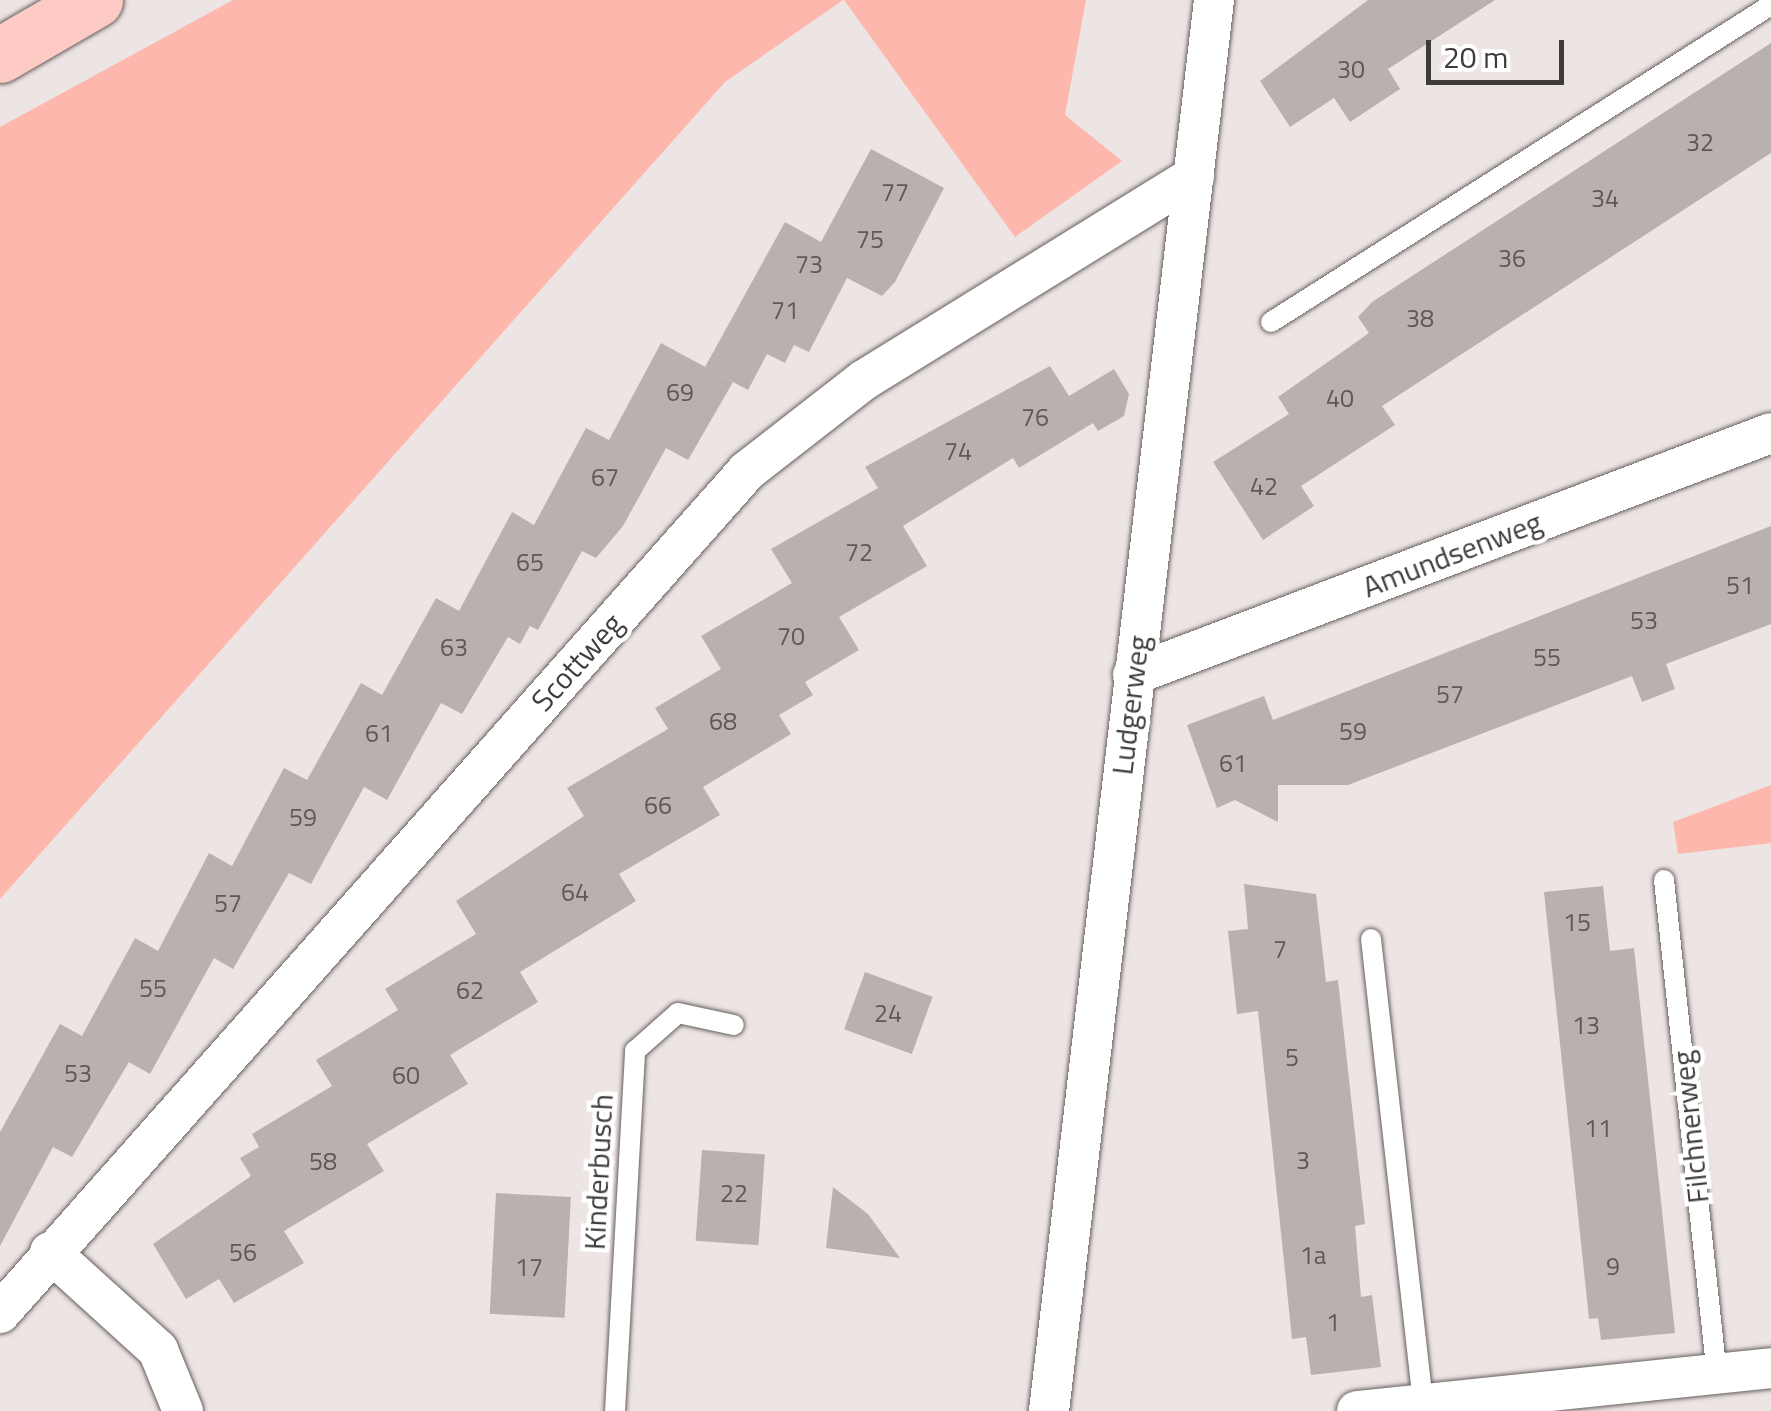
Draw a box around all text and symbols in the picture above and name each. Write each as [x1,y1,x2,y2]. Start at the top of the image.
scale bar [1431,20,1568,82]
text: 20 m [1443,34,1508,80]
house number: 30 [1337,54,1365,84]
house number: 32 [1686,127,1714,157]
house number: 77 [881,177,909,207]
house number: 34 [1591,183,1619,213]
house number: 75 [856,224,884,254]
house number: 36 [1498,243,1526,273]
house number: 73 [795,249,823,279]
house number: 71 [771,295,799,325]
house number: 38 [1406,303,1434,333]
house number: 69 [666,377,694,407]
house number: 40 [1326,383,1354,413]
house number: 76 [1021,402,1049,432]
house number: 74 [944,436,972,466]
house number: 67 [591,462,619,492]
house number: 42 [1250,471,1278,501]
street label: Amundsenweg [1357,503,1547,605]
house number: 72 [845,537,873,567]
house number: 65 [516,547,544,577]
house number: 51 [1726,570,1754,600]
house number: 53 [1630,605,1658,635]
street label: Scottweg [524,606,630,718]
house number: 70 [777,621,805,651]
house number: 63 [440,632,468,662]
street label: Ludgerweg [1104,633,1156,777]
house number: 55 [1533,642,1561,672]
house number: 57 [1436,679,1464,709]
house number: 68 [709,706,737,736]
house number: 59 [1339,716,1367,746]
house number: 61 [365,718,393,748]
house number: 61 [1219,748,1247,778]
house number: 66 [644,790,672,820]
house number: 59 [289,802,317,832]
house number: 64 [561,877,589,907]
house number: 57 [214,888,242,918]
house number: 15 [1563,907,1591,937]
house number: 7 [1273,934,1287,964]
house number: 55 [139,973,167,1003]
house number: 62 [456,975,484,1005]
house number: 24 [874,998,902,1028]
house number: 13 [1572,1010,1600,1040]
house number: 5 [1285,1042,1299,1072]
street label: Filchnerweg [1664,1049,1716,1205]
house number: 53 [64,1058,92,1088]
house number: 60 [392,1060,420,1090]
street label: Kinderbusch [576,1093,620,1251]
house number: 11 [1584,1113,1612,1143]
house number: 3 [1296,1145,1310,1175]
house number: 58 [309,1146,337,1176]
house number: 22 [720,1178,748,1208]
house number: 56 [229,1237,257,1267]
house number: 1a [1300,1240,1326,1270]
house number: 9 [1606,1251,1620,1281]
house number: 17 [515,1252,543,1282]
house number: 1 [1326,1307,1340,1337]

